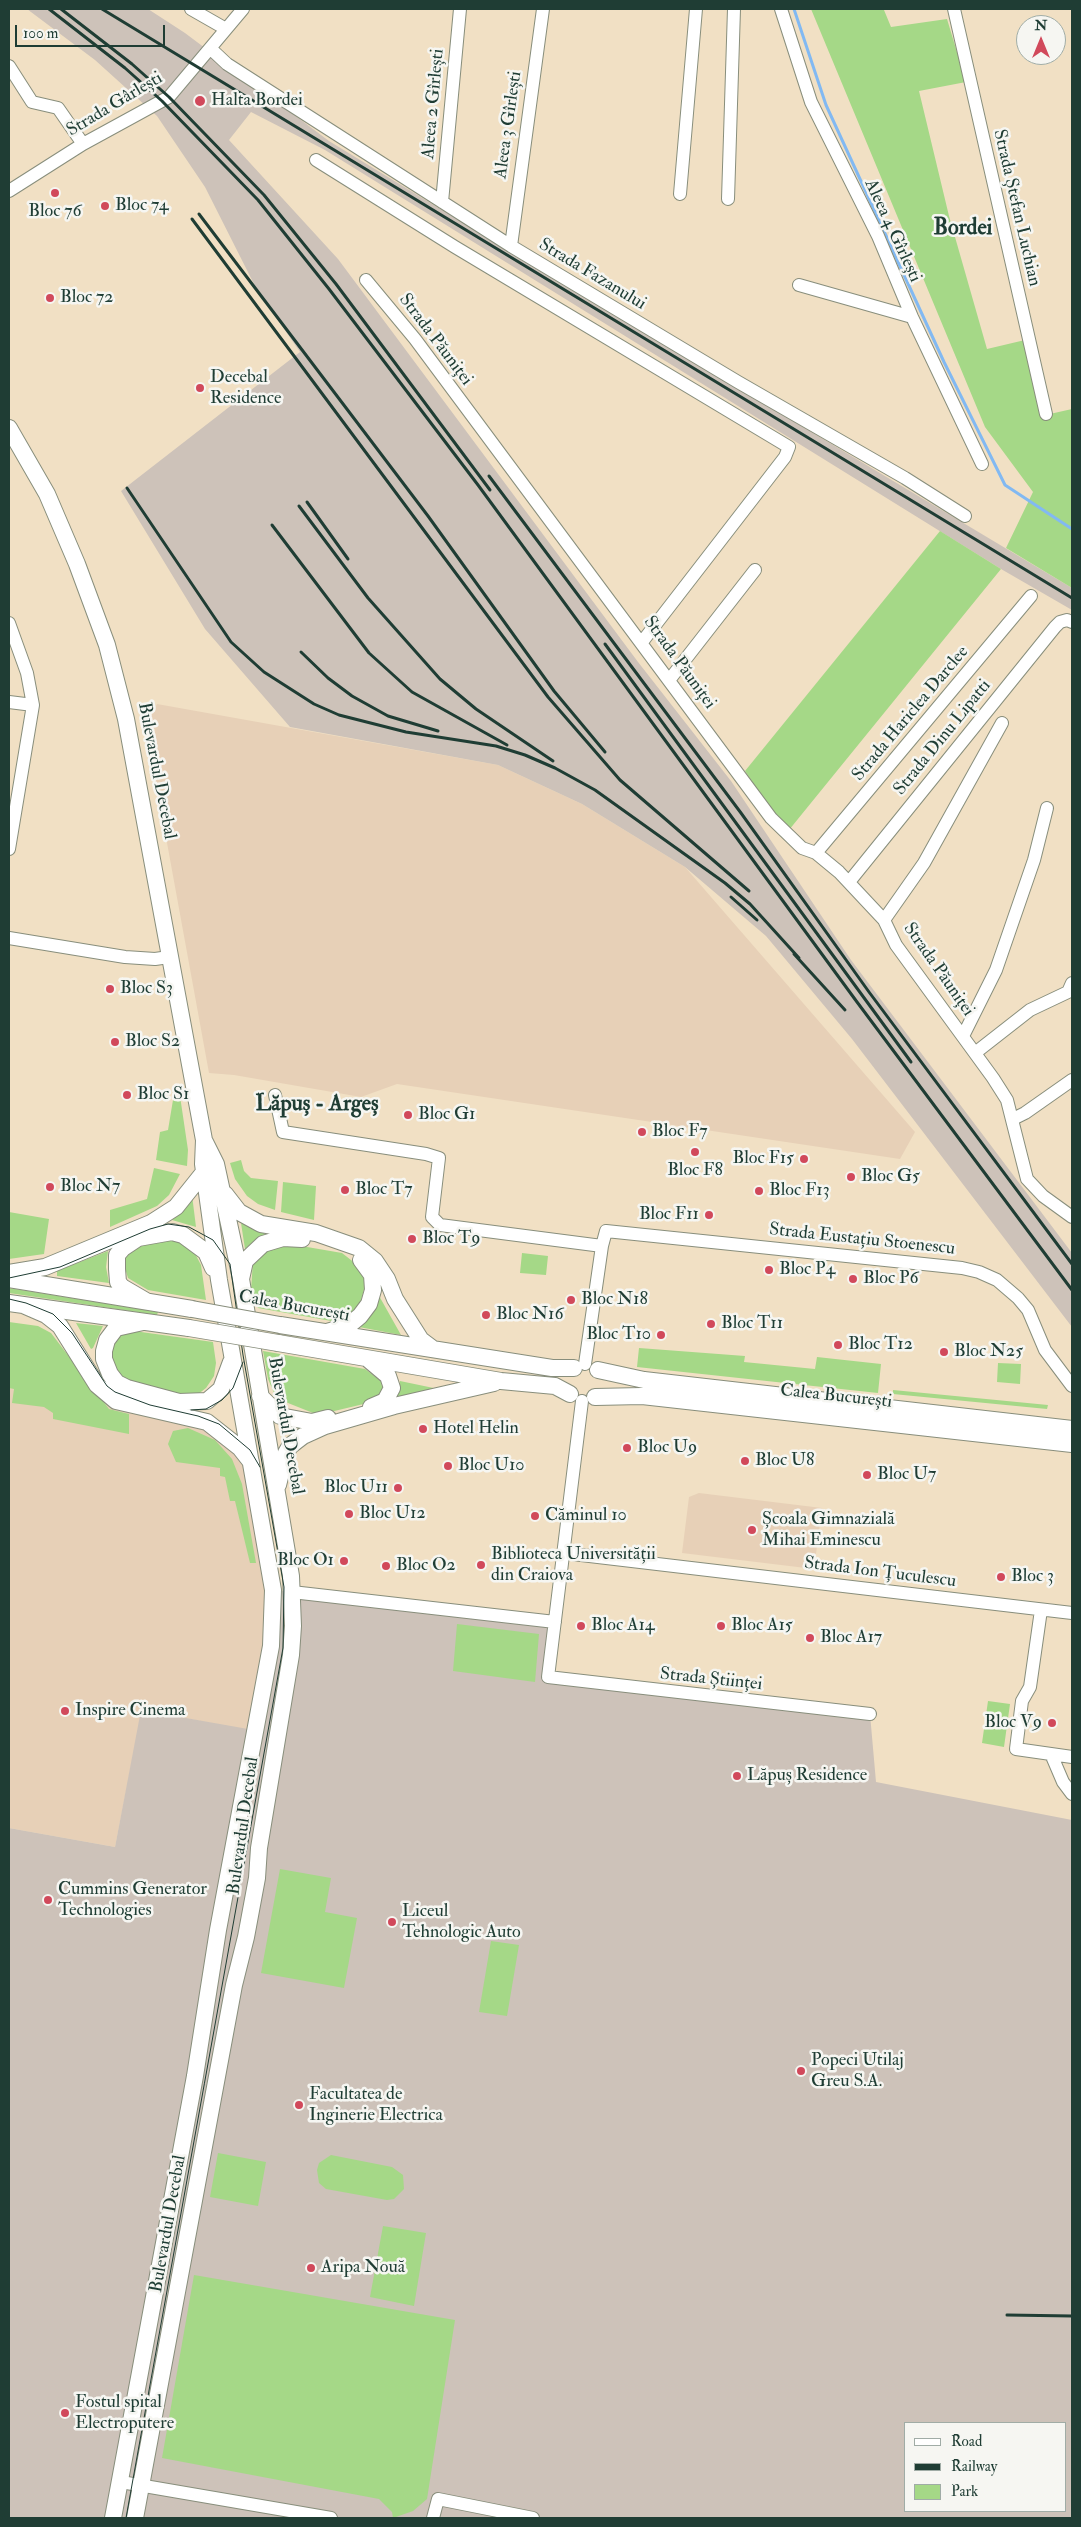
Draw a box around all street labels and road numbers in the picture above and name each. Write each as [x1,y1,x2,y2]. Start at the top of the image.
street label: Aleea 2 Gîrlești [418,48,450,160]
street label: Strada Gârlești [63,68,167,142]
street label: Aleea 3 Gîrlești [491,70,527,180]
street label: Strada Ștefan Luchian [987,128,1045,288]
street label: Aleea 4 Gîrlești [859,176,925,286]
street label: Strada Fazanului [534,234,650,316]
street label: Strada Păuniței [393,290,477,390]
street label: Strada Păuniței [638,612,720,714]
street label: Strada Hariclea Darclee [848,642,974,786]
street label: Strada Dinu Lipatti [890,676,996,800]
street label: Bulevardul Decebal [132,701,180,841]
street label: Strada Păuniței [898,919,978,1021]
street label: Strada Eustațiu Stoenescu [768,1219,956,1261]
street label: Calea București [237,1287,351,1327]
street label: Bulevardul Decebal [262,1356,308,1496]
street label: Calea București [779,1380,893,1414]
street label: Strada Ion Țuculescu [803,1553,957,1593]
street label: Strada Științei [659,1664,763,1696]
street label: Bulevardul Decebal [224,1756,264,1896]
street label: Bulevardul Decebal [146,2154,192,2294]

